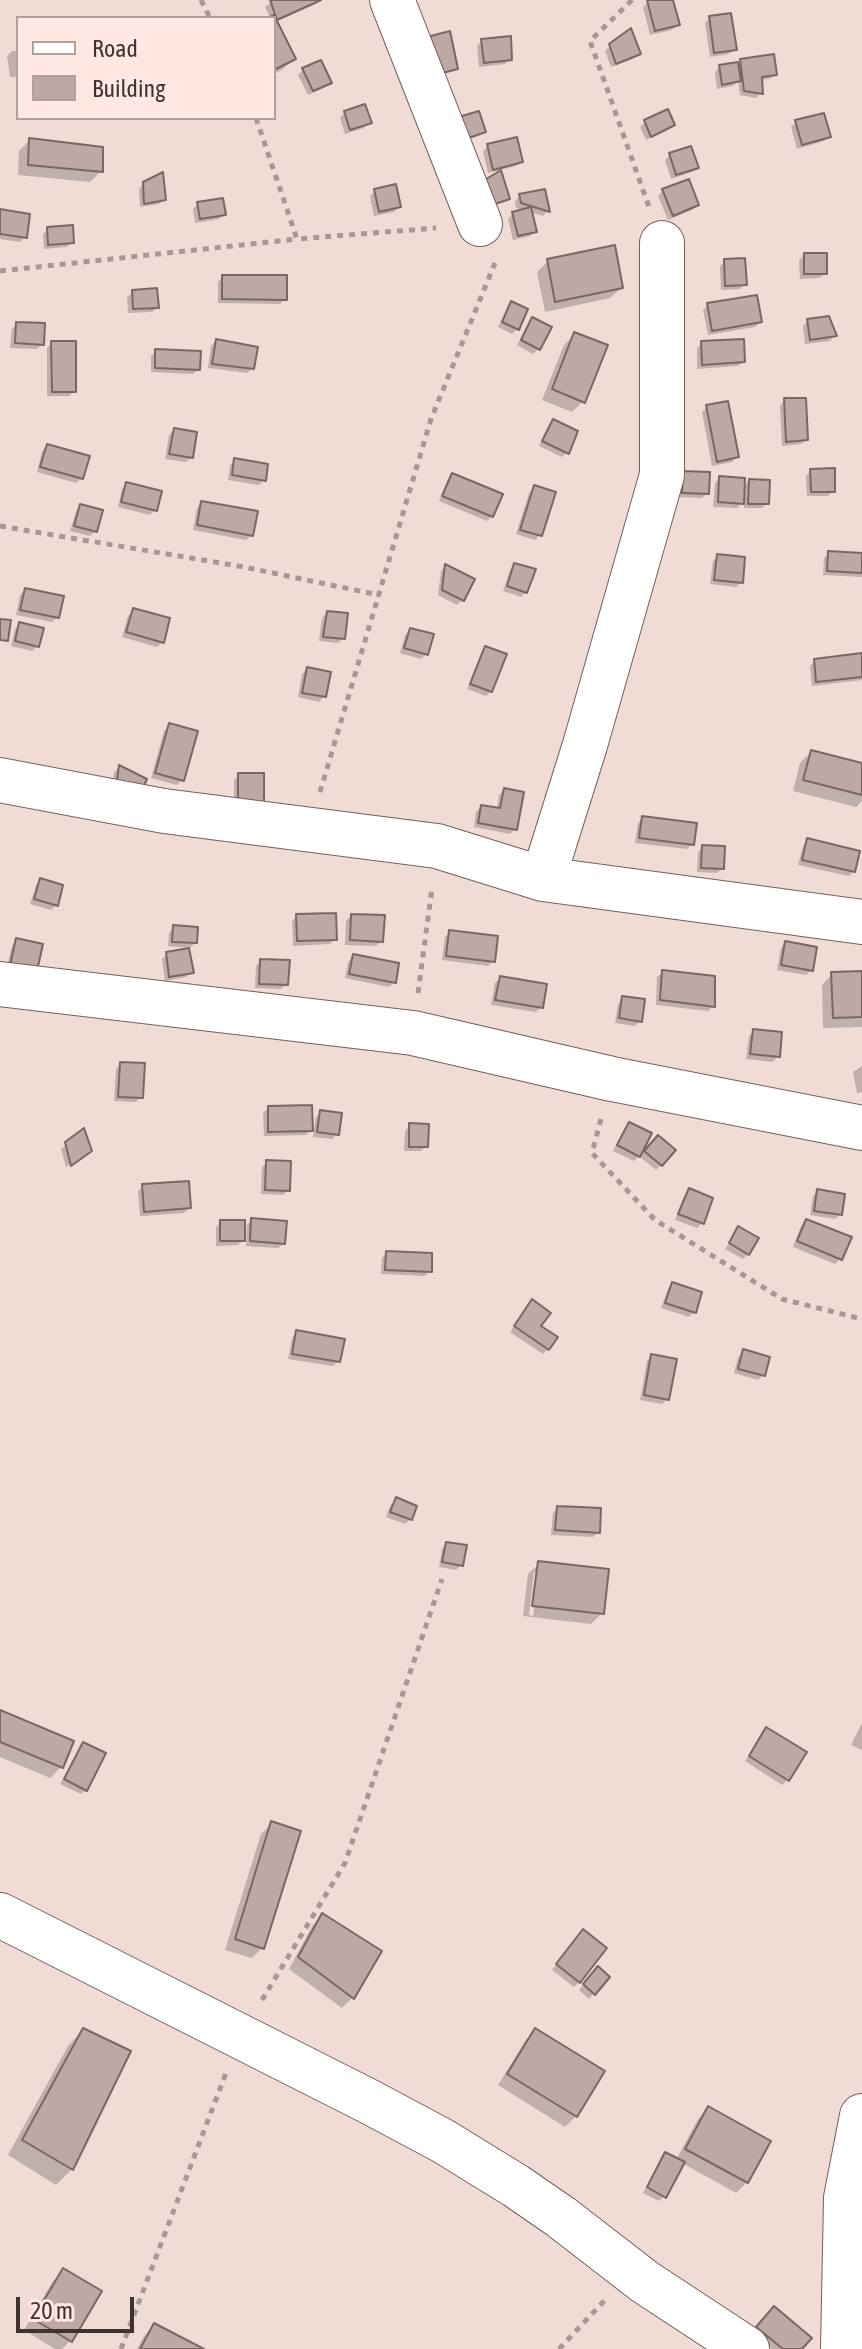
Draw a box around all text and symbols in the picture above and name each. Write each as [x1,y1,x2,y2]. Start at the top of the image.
legend [16,16,276,120]
text: Road [92,35,138,62]
text: Building [92,75,165,102]
scale bar [20,2281,138,2331]
text: 20 m [30,2297,73,2324]

